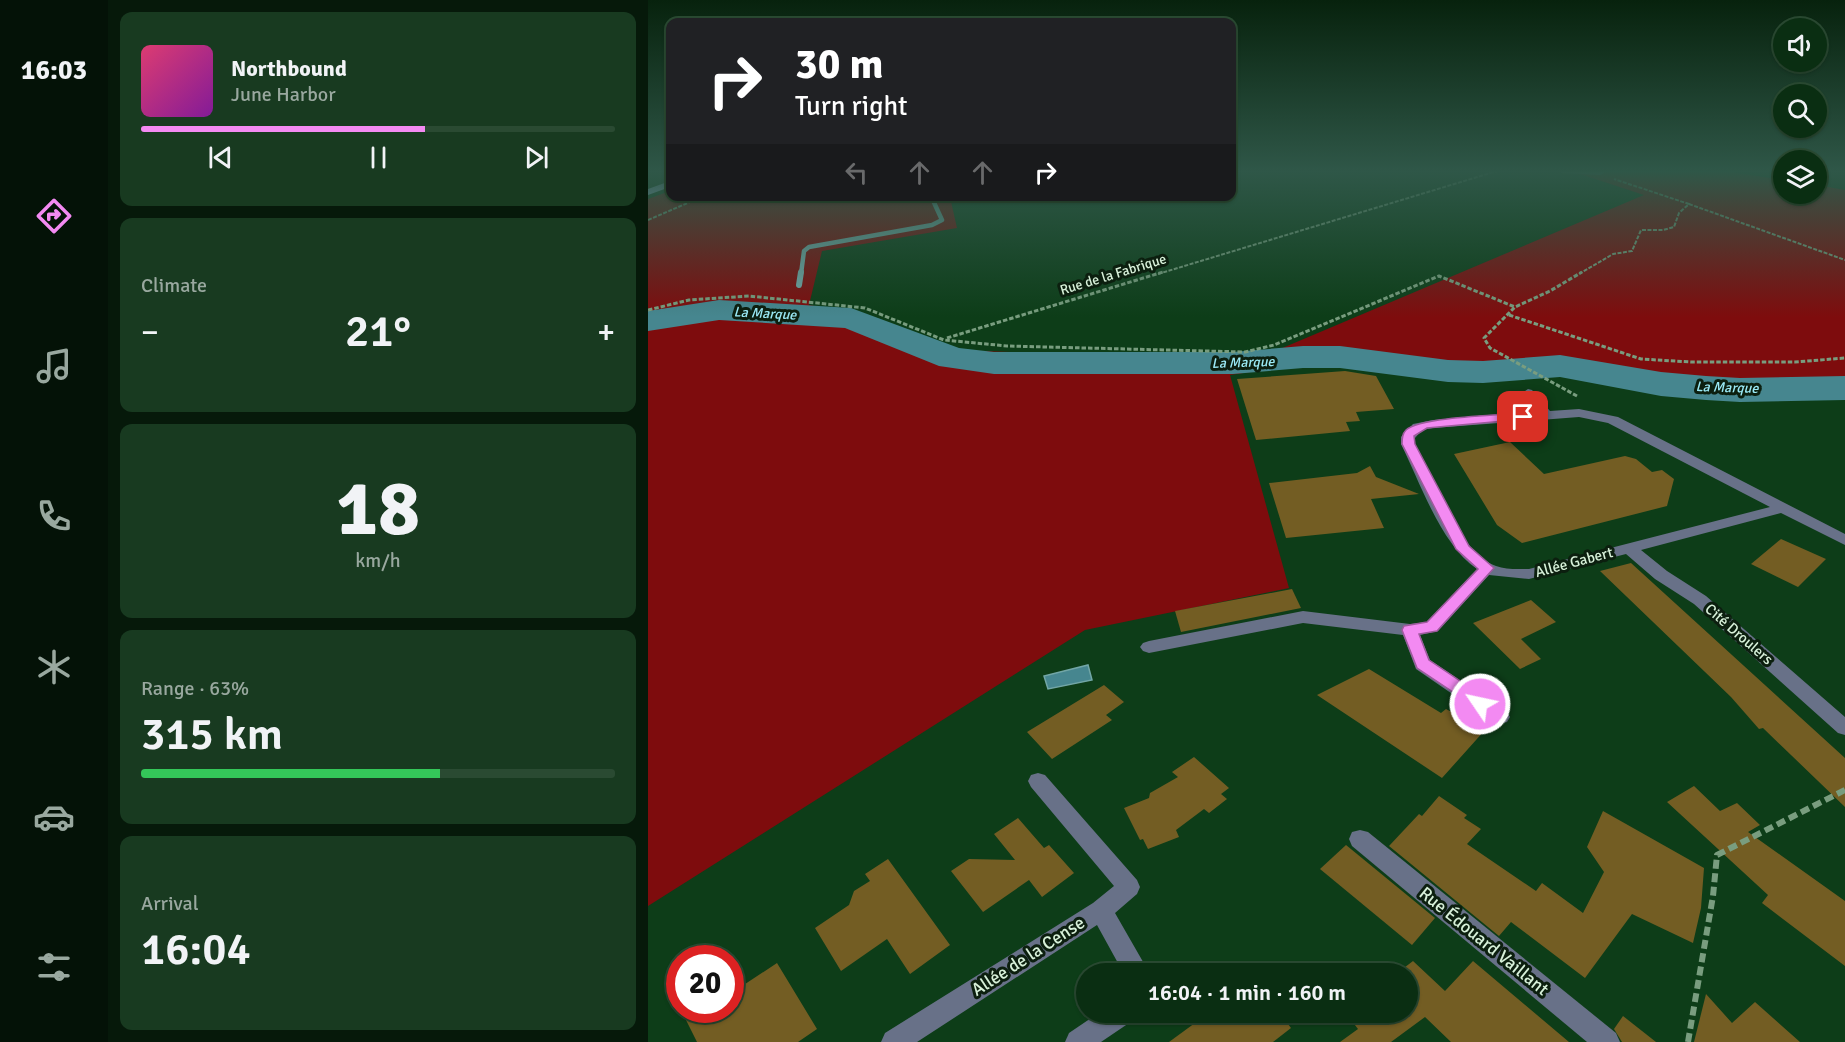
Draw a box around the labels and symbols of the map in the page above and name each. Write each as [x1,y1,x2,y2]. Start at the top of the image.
street label: Rue de la Fabrique [1058,250,1168,299]
water label: La Marque [733,303,798,324]
water label: La Marque [1211,353,1276,372]
water label: La Marque [1695,378,1760,397]
pin [1497,391,1548,442]
street label: Allée Gabert [1533,543,1615,581]
street label: Cité Droulers [1701,600,1777,669]
position arrow [1448,672,1512,736]
street label: Rue Édouard Vaillant [1415,882,1553,1000]
street label: Allée de la Cense [967,911,1089,1001]
speed limit sign: 20 [666,945,744,1023]

